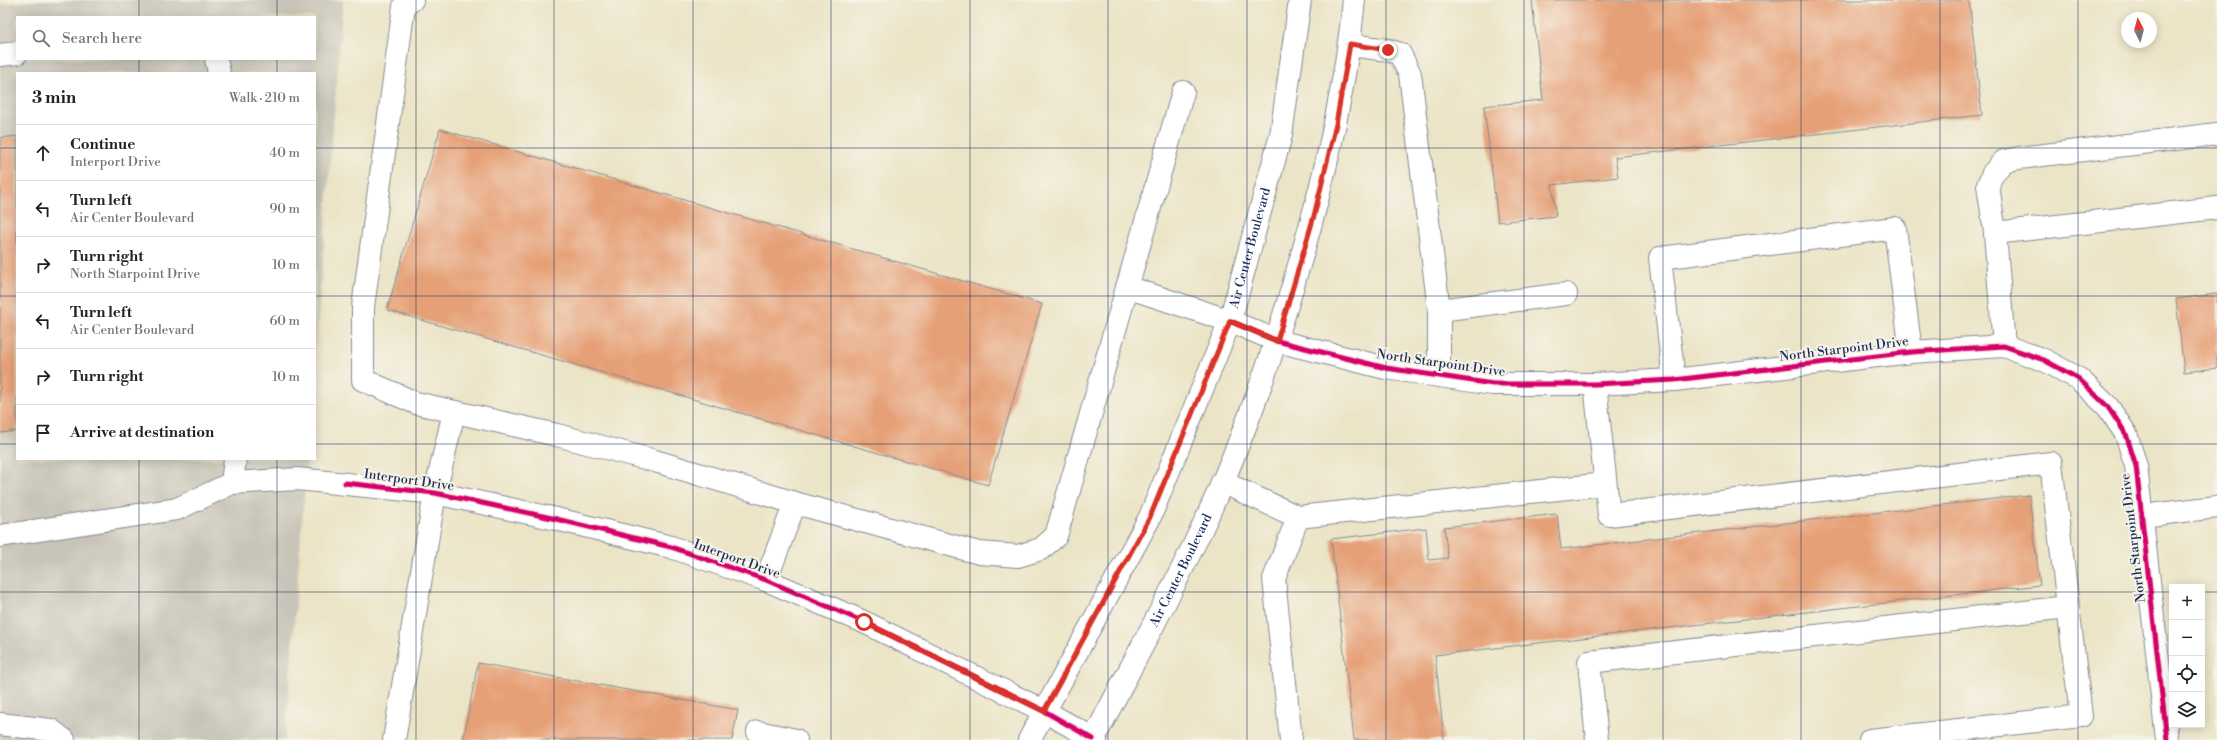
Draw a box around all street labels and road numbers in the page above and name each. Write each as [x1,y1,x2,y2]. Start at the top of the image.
street label: Air Center Boulevard [1226,185,1274,311]
street label: North Starpoint Drive [1778,333,1910,365]
street label: North Starpoint Drive [1375,346,1507,380]
street label: Interport Drive [363,466,456,494]
street label: North Starpoint Drive [2117,472,2149,604]
street label: Air Center Boulevard [1145,511,1216,631]
street label: Interport Drive [692,536,783,582]

